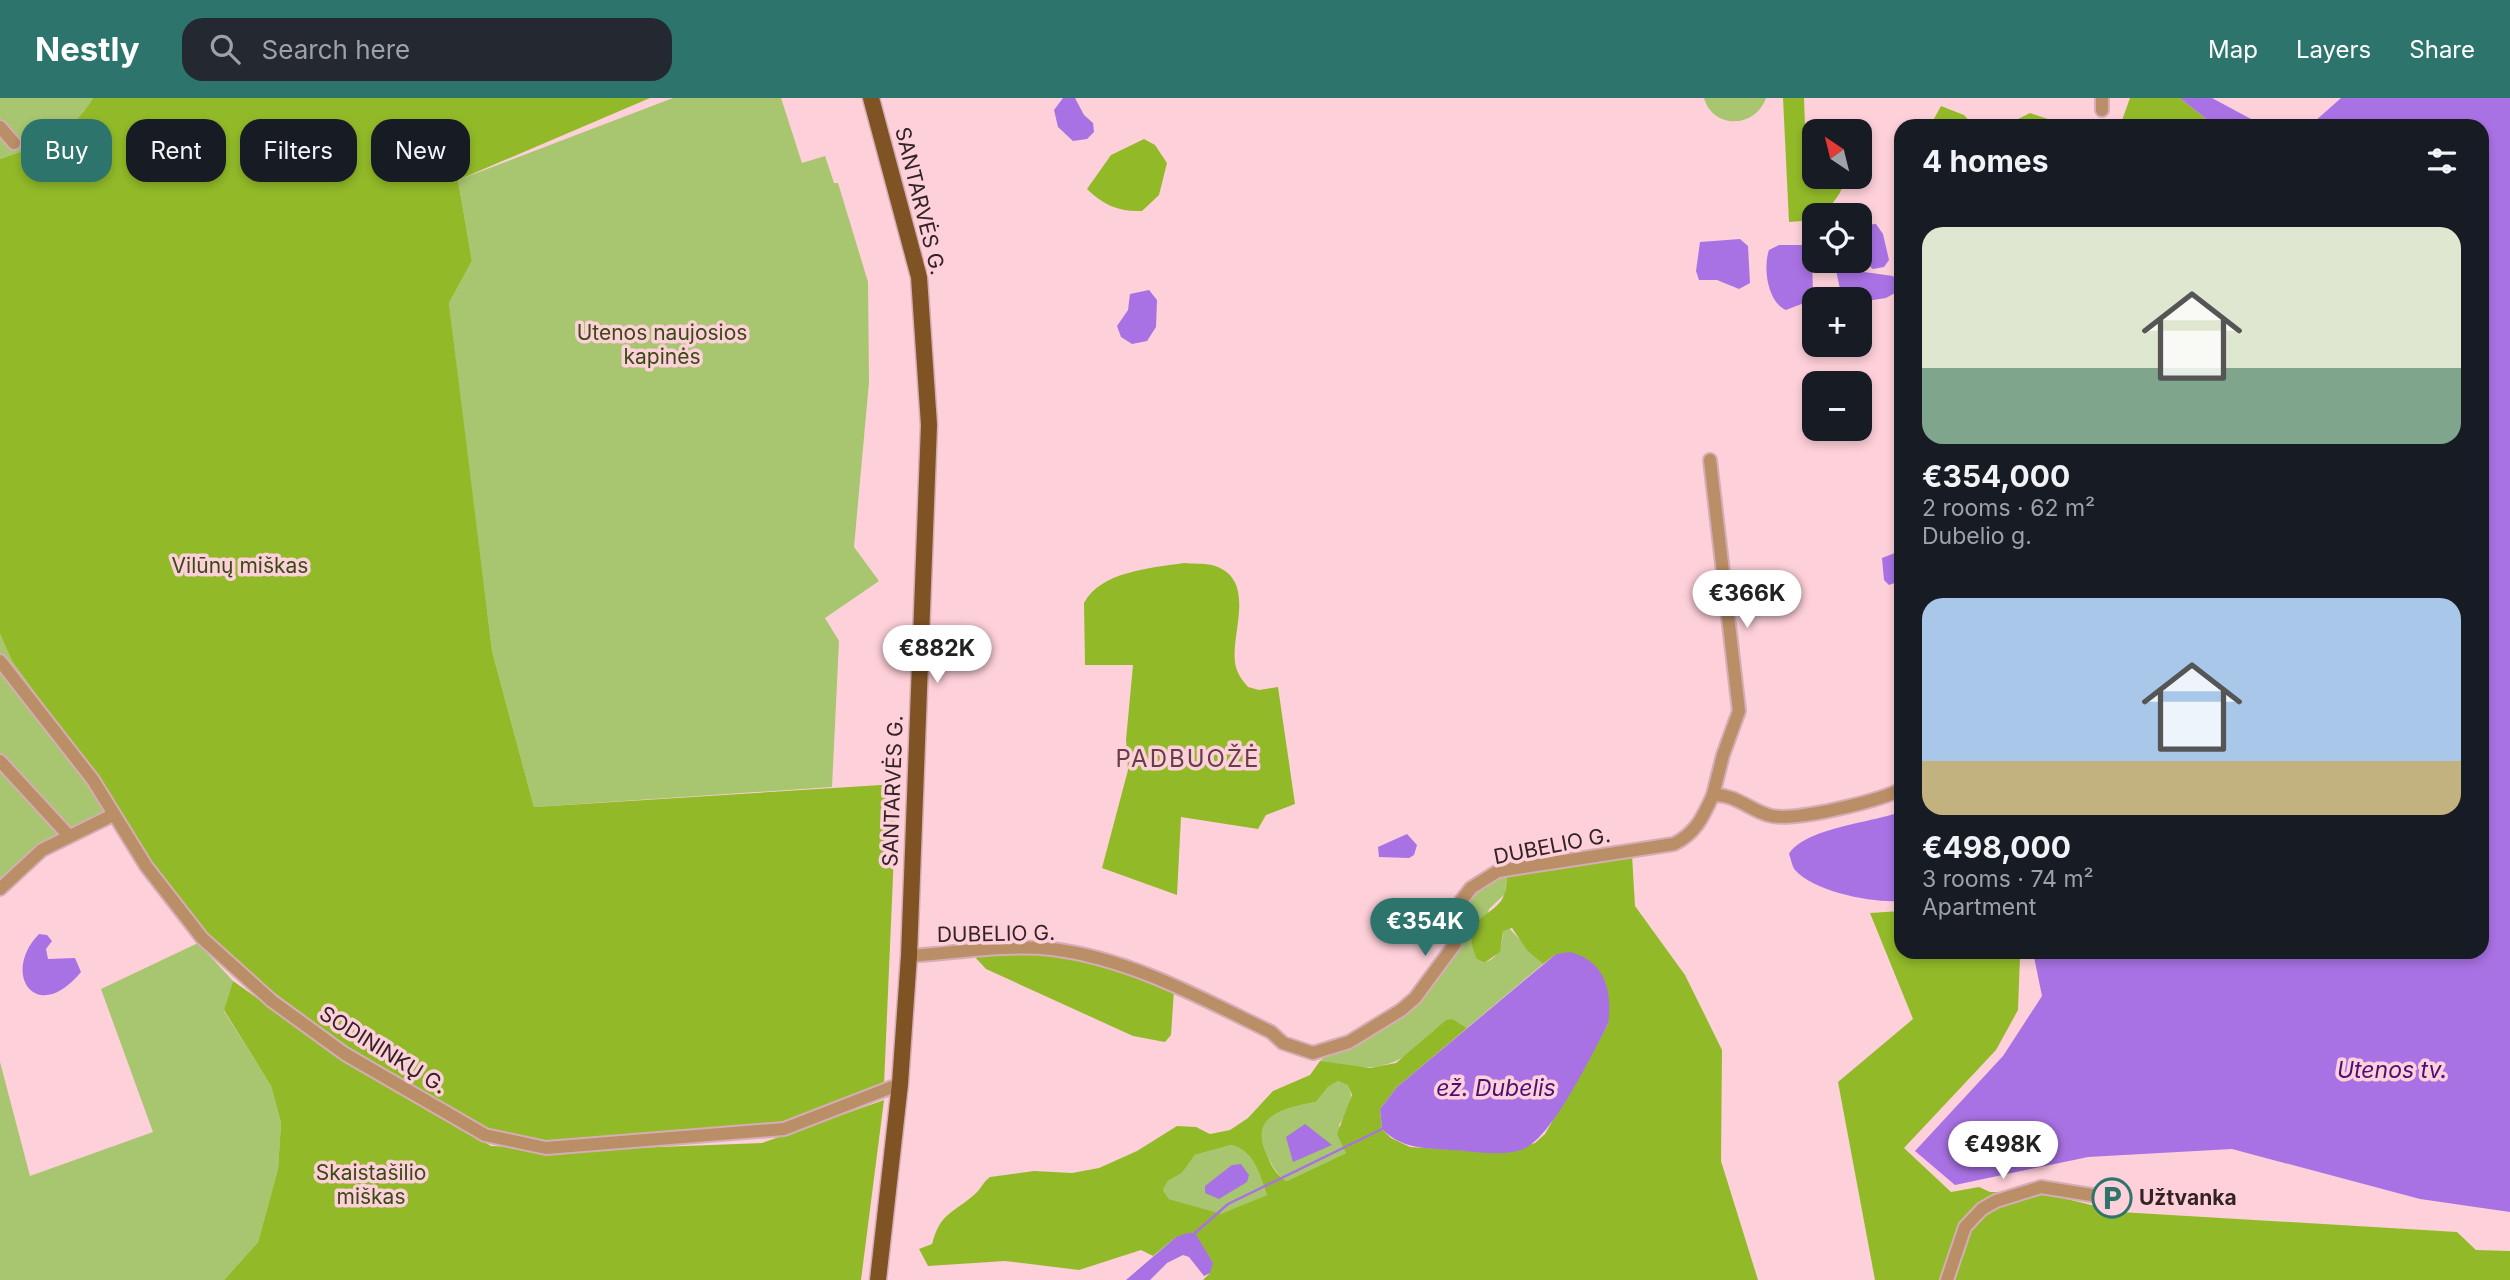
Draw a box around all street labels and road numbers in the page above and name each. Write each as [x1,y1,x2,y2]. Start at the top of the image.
street label: SANTARVĖS G. [890,124,952,277]
street label: SANTARVĖS G. [876,715,908,867]
street label: DUBELIO G. [1491,822,1612,869]
street label: DUBELIO G. [937,920,1055,947]
street label: SODININKŲ G. [315,1001,451,1099]

